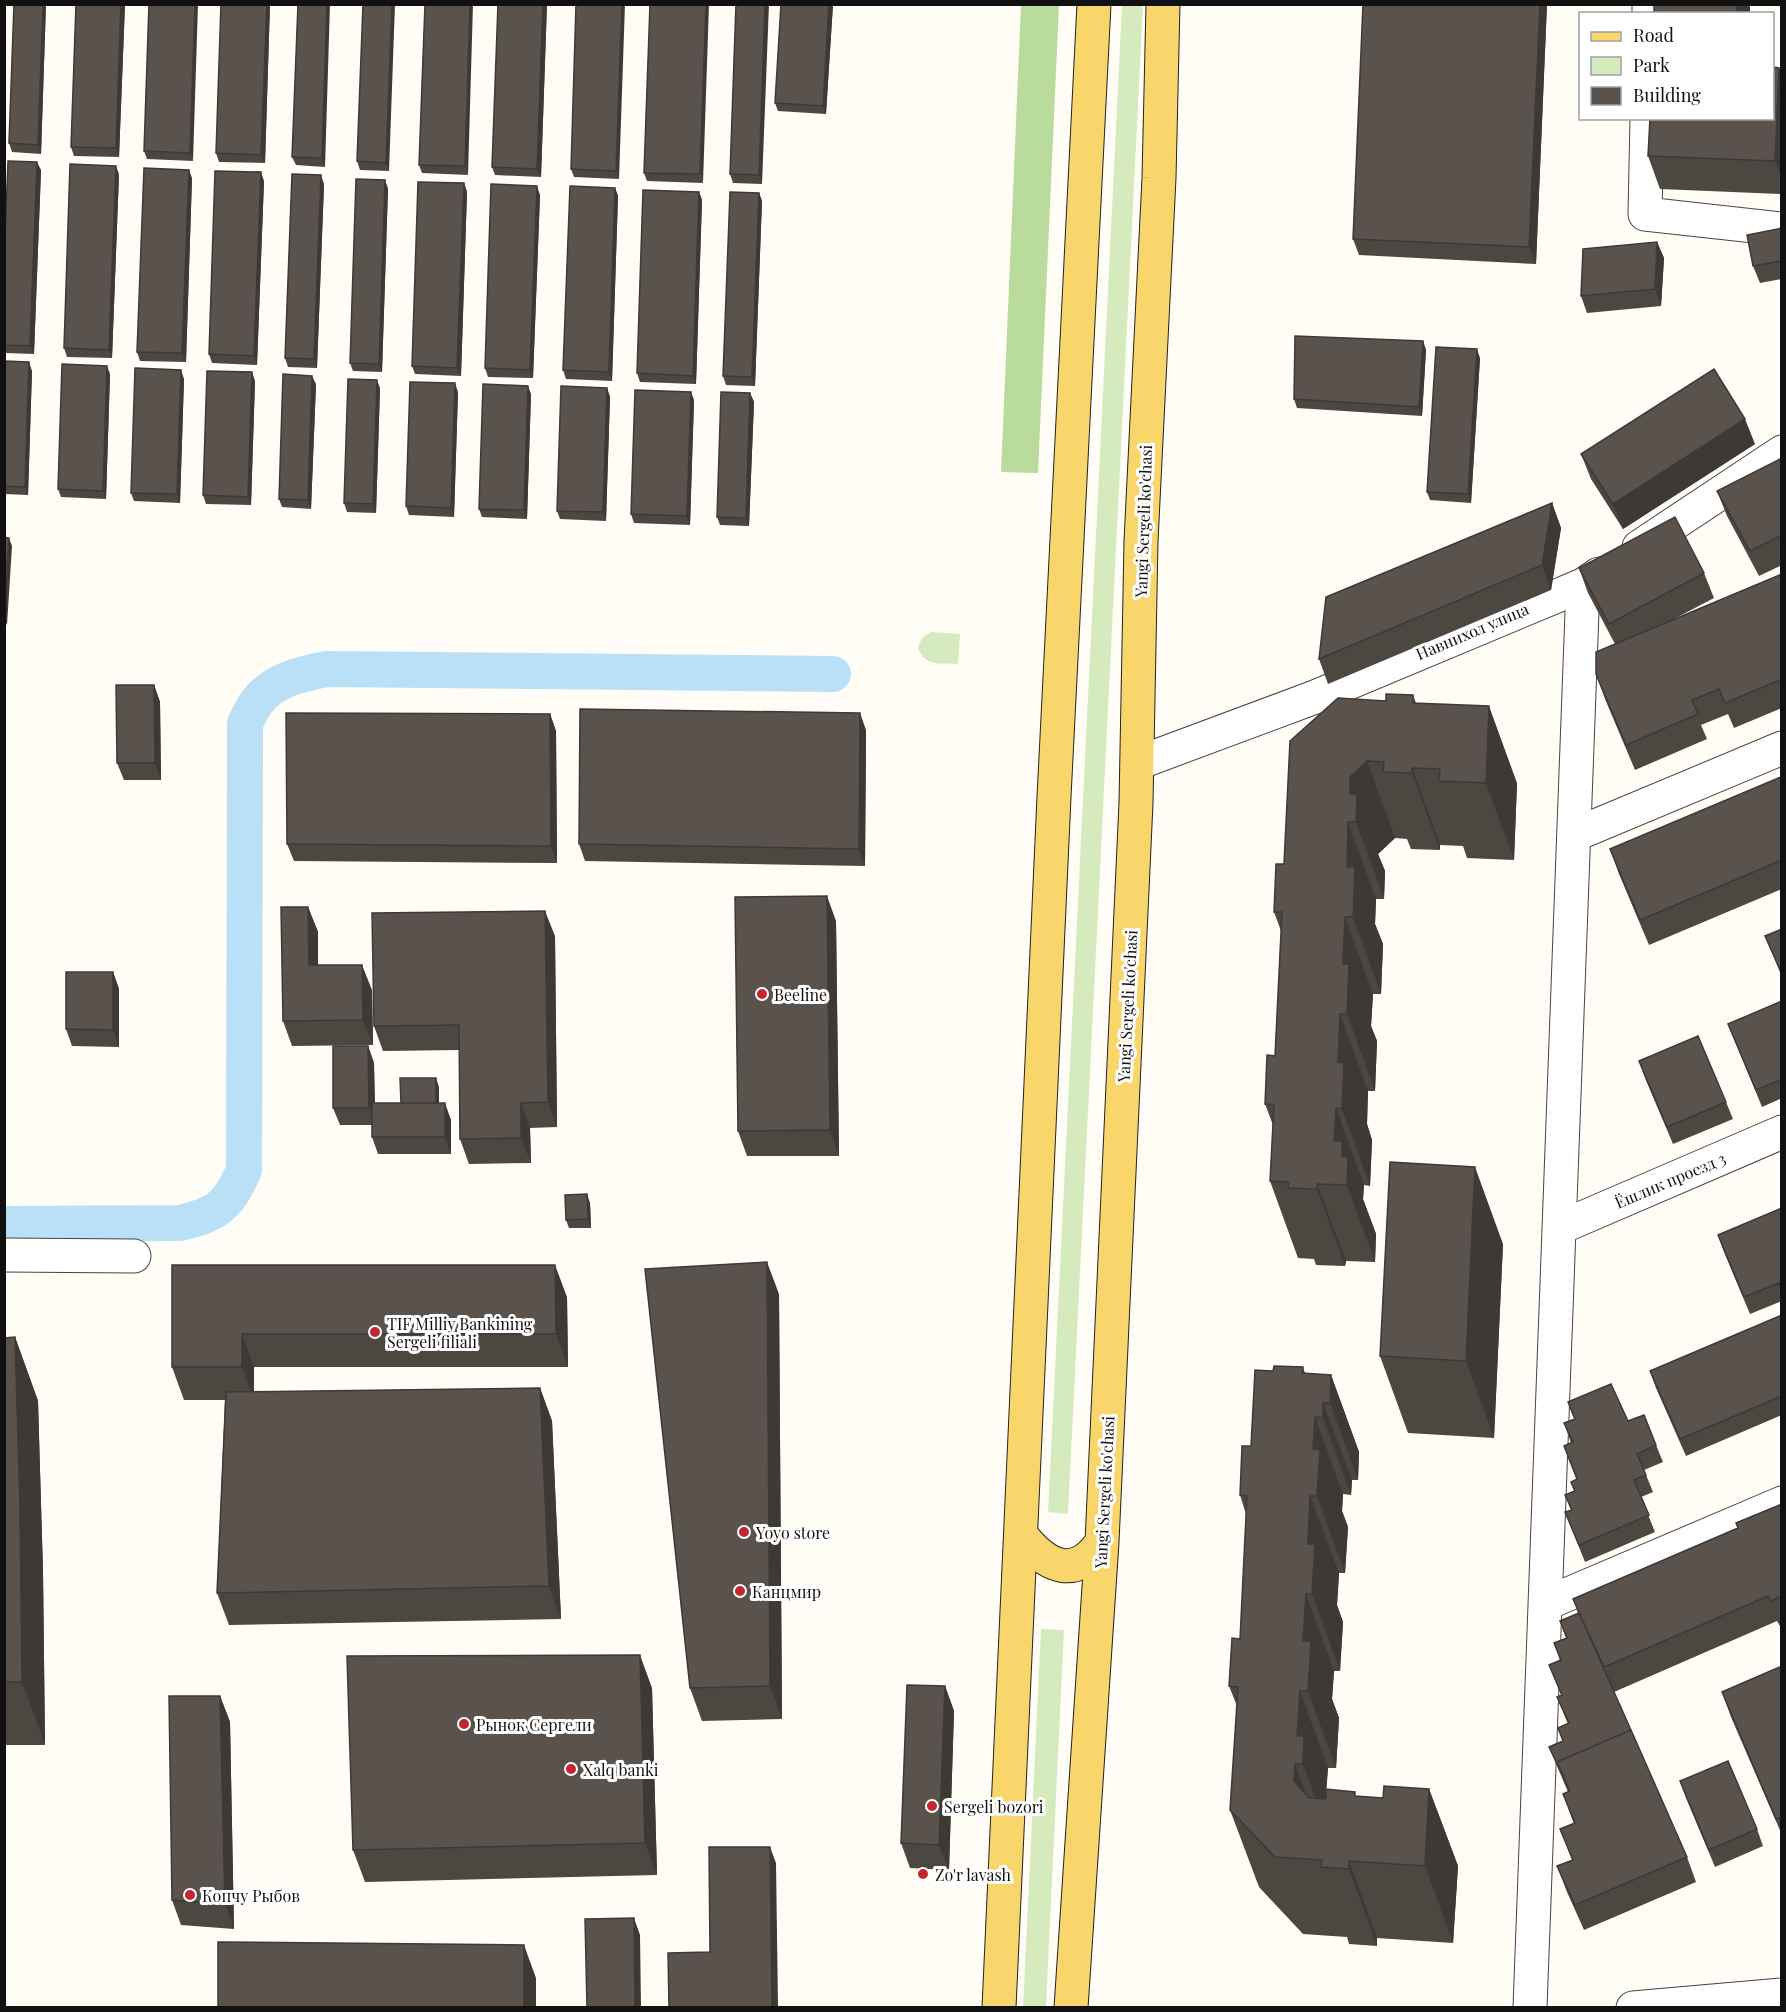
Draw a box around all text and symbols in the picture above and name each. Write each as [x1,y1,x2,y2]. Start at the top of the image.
legend [1579,12,1774,120]
text: Road [1633,23,1674,47]
text: Park [1633,53,1670,77]
text: Building [1633,83,1701,107]
street label: Yangi Sergeli ko'chasi [1130,444,1156,599]
street label: Навнихол улица [1412,598,1532,664]
street label: Yangi Sergeli ko'chasi [1112,929,1141,1084]
place label: Beeline [774,984,827,1005]
marker: Beeline [755,987,769,1001]
street label: Ёшлик проезд 3 [1611,1147,1729,1213]
place label: TIF Milliy Bankining Sergeli filiali [387,1313,533,1352]
marker: TIF Milliy Bankining Sergeli filiali [368,1325,382,1339]
street label: Yangi Sergeli ko'chasi [1089,1415,1118,1570]
place label: Yoyo store [755,1522,830,1543]
marker: Yoyo store [737,1525,751,1539]
place label: Канцмир [752,1581,821,1602]
marker: Канцмир [733,1584,747,1598]
place label: Рынок Сергели [476,1714,592,1735]
marker: Рынок Сергели [457,1717,471,1731]
place label: Xalq banki [583,1759,659,1780]
marker: Xalq banki [564,1762,578,1776]
place label: Sergeli bozori [944,1796,1044,1817]
marker: Sergeli bozori [925,1799,939,1813]
place label: Zo'r lavash [935,1864,1012,1885]
marker: Zo'r lavash [916,1867,930,1881]
place label: Копчу Рыбов [202,1885,300,1906]
marker: Копчу Рыбов [183,1888,197,1902]

